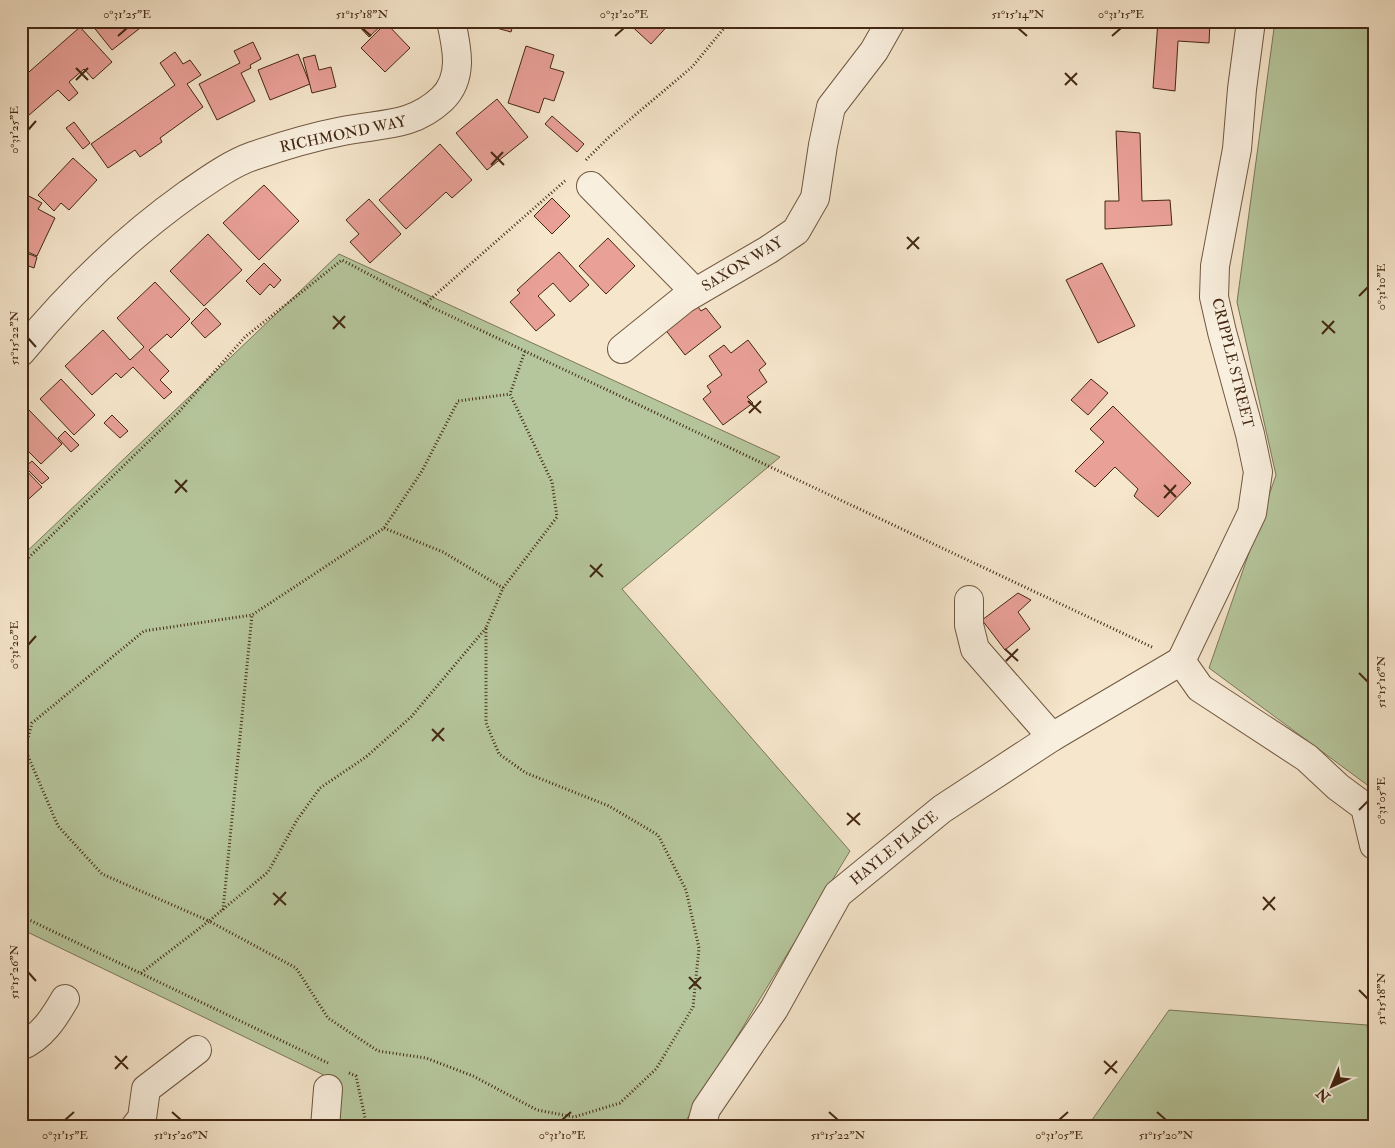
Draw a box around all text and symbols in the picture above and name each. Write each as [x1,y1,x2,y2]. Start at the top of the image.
text: 0°31'25"E [103,7,151,22]
text: 51°15'18"N [336,7,388,22]
text: 0°31'20"E [600,7,649,22]
text: 51°15'14"N [991,7,1045,22]
text: 0°31'15"E [1098,7,1144,22]
text: 0°31'25"E [7,106,22,154]
street label: RICHMOND WAY [278,112,409,157]
street label: SAXON WAY [698,232,787,296]
text: 0°31'10"E [1374,263,1389,310]
street label: CRIPPLE STREET [1207,296,1258,430]
text: 51°15'22"N [7,310,22,365]
text: 0°31'20"E [7,620,22,669]
text: 51°15'16"N [1374,655,1389,708]
text: 0°31'05"E [1374,777,1389,825]
street label: HAYLE PLACE [846,807,942,890]
text: 51°15'26"N [7,945,22,999]
text: 51°15'18"N [1374,973,1389,1025]
north arrow [1308,1060,1358,1110]
text: N [1313,1084,1334,1106]
text: 0°31'15"E [42,1128,88,1143]
text: 51°15'26"N [154,1128,209,1143]
text: 0°31'10"E [539,1128,586,1143]
text: 51°15'22"N [811,1128,866,1143]
text: 0°31'05"E [1035,1128,1083,1143]
text: 51°15'20"N [1139,1128,1194,1143]

